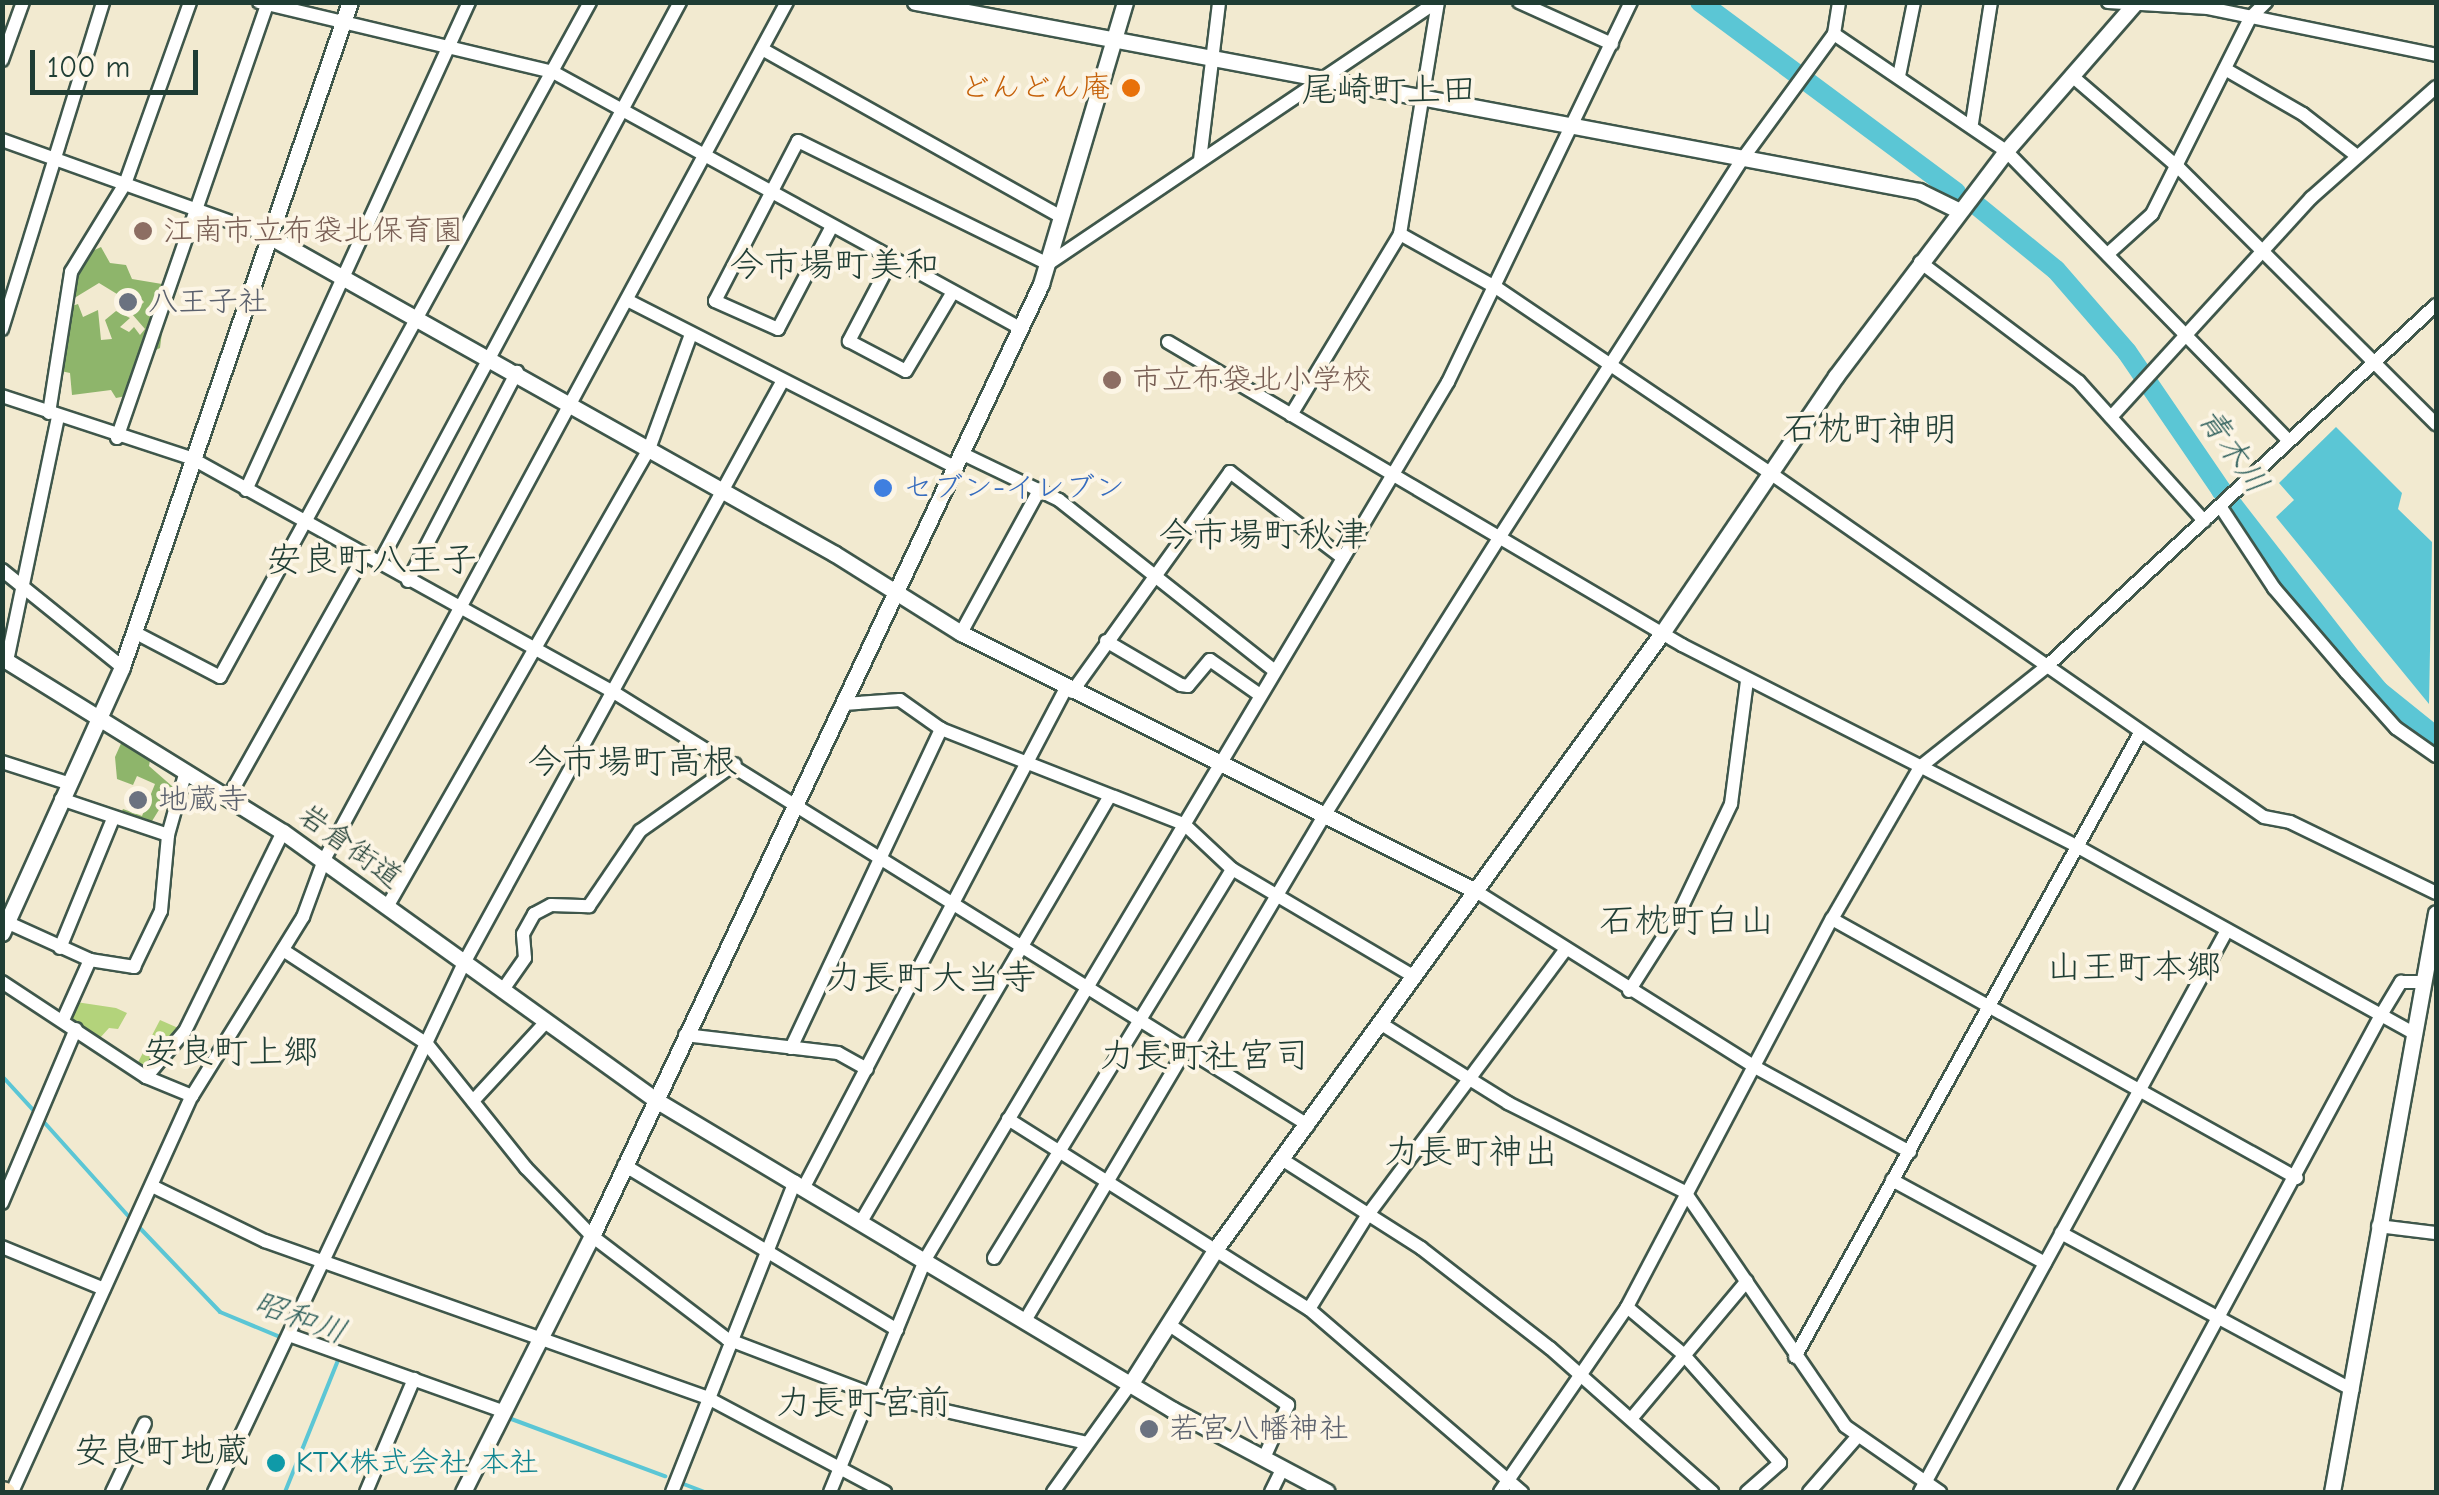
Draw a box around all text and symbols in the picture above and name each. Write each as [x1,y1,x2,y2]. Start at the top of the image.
scale bar [35,30,202,92]
text: 100 m [47,50,130,85]
district label: 尾崎町上田 [1302,69,1476,111]
place label: どんどん庵 [961,70,1111,106]
marker: どんどん庵 [1120,77,1142,99]
place label: 江南市立布袋北保育園 [163,213,463,249]
marker: 江南市立布袋北保育園 [132,220,154,242]
district label: 今市場町美和 [729,244,939,286]
place label: 八王子社 [148,284,268,320]
marker: 八王子社 [117,291,139,313]
place label: 市立布袋北小学校 [1132,362,1372,398]
marker: 市立布袋北小学校 [1101,369,1123,391]
water label: 青木川 [2190,401,2276,501]
district label: 石枕町神明 [1783,408,1957,450]
place label: セブン-イレブン [903,470,1125,506]
marker: セブン-イレブン [872,477,894,499]
district label: 今市場町秋津 [1158,514,1368,556]
district label: 安良町八王子 [267,539,477,581]
district label: 今市場町高根 [527,741,737,783]
place label: 地蔵寺 [158,782,248,818]
marker: 地蔵寺 [127,789,149,811]
street label: 岩倉街道 [291,797,409,897]
district label: 石枕町白山 [1600,900,1774,942]
district label: 山王町本郷 [2047,946,2221,988]
district label: 力長町大当寺 [826,957,1036,999]
district label: 安良町上郷 [144,1031,318,1073]
district label: 力長町社宮司 [1099,1035,1309,1077]
district label: 力長町神出 [1384,1131,1558,1173]
water label: 昭和川 [248,1284,352,1352]
district label: 力長町宮前 [776,1382,950,1424]
place label: 若宮八幡神社 [1169,1411,1349,1447]
marker: 若宮八幡神社 [1138,1418,1160,1440]
district label: 安良町地蔵 [75,1430,249,1472]
place label: KTX株式会社 本社 [296,1445,539,1481]
marker: KTX株式会社 本社 [265,1452,287,1474]

